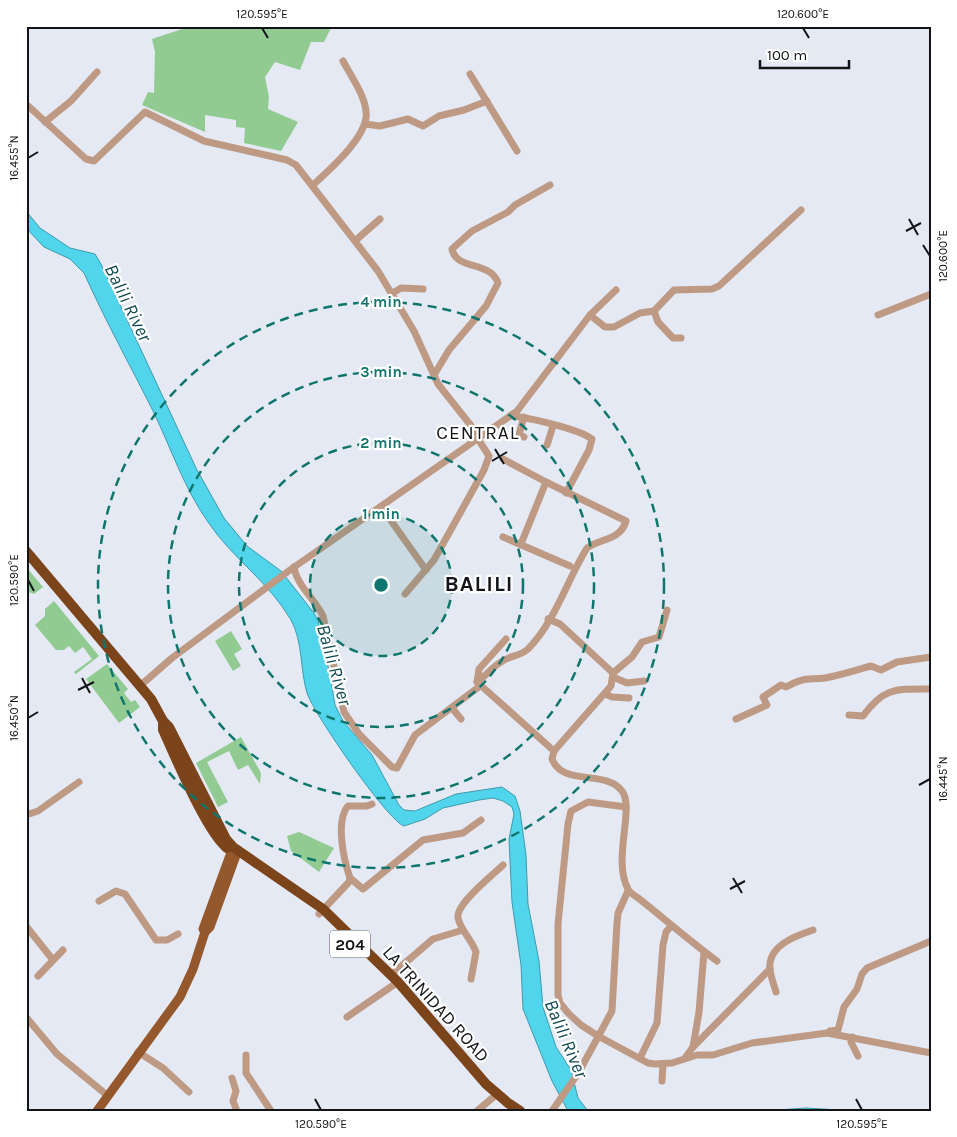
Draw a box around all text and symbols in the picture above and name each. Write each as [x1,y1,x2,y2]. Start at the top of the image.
text: 120.595°E [236,7,288,21]
text: 120.600°E [777,7,829,21]
scale bar [760,38,848,70]
text: 100 m [767,46,807,64]
text: 16.455°N [7,135,21,181]
text: 120.600°E [936,230,950,282]
water label: Balili River [100,261,157,347]
text: 4 min [360,293,402,311]
text: 3 min [360,363,402,381]
district label: CENTRAL [436,422,520,444]
text: 2 min [360,434,402,452]
text: 1 min [362,505,400,523]
text: 120.590°E [7,554,21,606]
district label: BALILI [444,571,514,597]
centre of rings [372,576,390,594]
water label: Balili River [312,622,357,710]
text: 16.450°N [7,695,21,741]
text: 16.445°N [936,756,950,802]
road number: 204 [330,931,370,958]
street label: LA TRINIDAD ROAD [378,941,494,1067]
water label: Balili River [540,996,593,1083]
text: 120.590°E [295,1117,347,1131]
text: 120.595°E [836,1117,888,1131]

